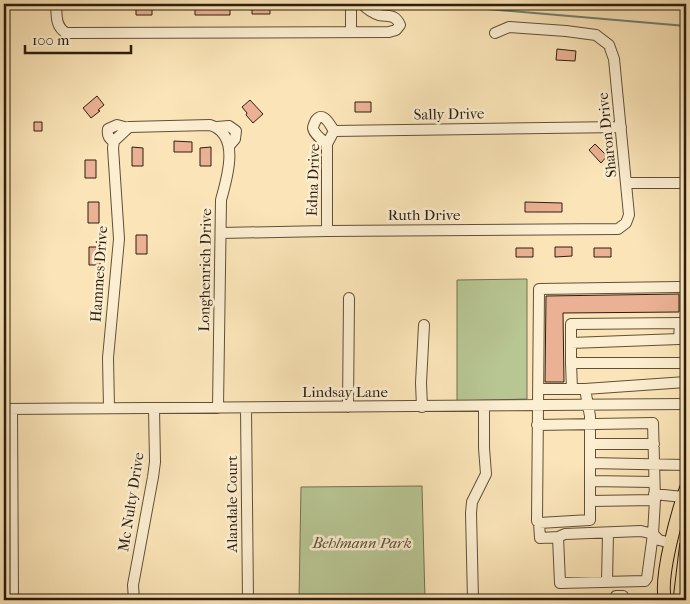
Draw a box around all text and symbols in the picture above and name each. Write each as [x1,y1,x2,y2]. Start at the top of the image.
scale bar [25,22,131,54]
text: 100 m [32,31,70,49]
street label: Sharon Drive [594,91,620,178]
street label: Sally Drive [414,104,485,124]
street label: Edna Drive [303,143,323,217]
street label: Ruth Drive [388,206,461,224]
street label: Longhenrich Drive [195,208,215,332]
street label: Hammes Drive [87,225,111,323]
street label: Lindsay Lane [302,383,388,401]
street label: Mc Nulty Drive [114,451,148,553]
street label: Alandale Court [223,455,241,554]
park label: Behlmann Park [311,534,412,552]

